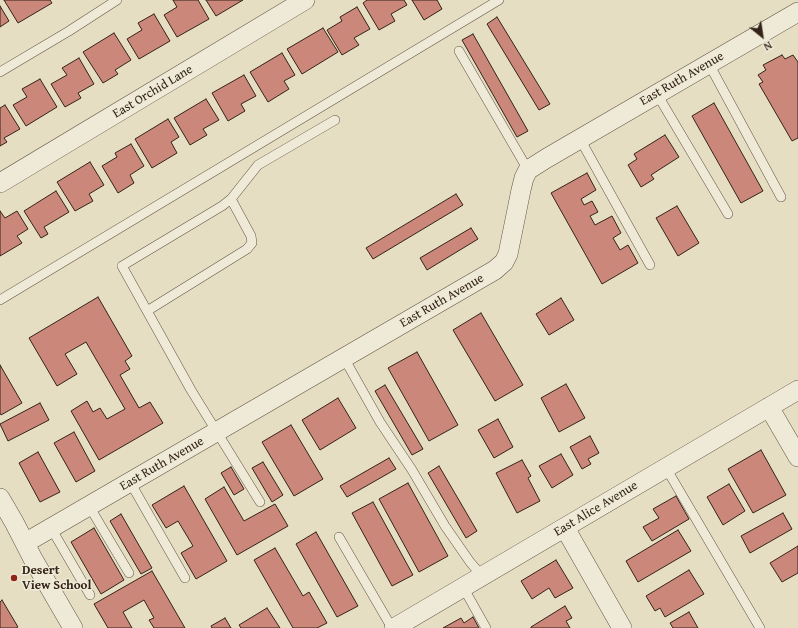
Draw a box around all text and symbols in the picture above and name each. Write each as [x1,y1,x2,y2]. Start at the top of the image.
north arrow [742,16,782,56]
text: N [761,38,775,55]
street label: East Ruth Avenue [637,49,727,109]
street label: East Orchid Lane [110,62,196,122]
street label: East Ruth Avenue [397,271,487,331]
street label: East Ruth Avenue [117,434,207,494]
street label: East Alice Avenue [551,478,641,540]
place label: Desert View School [22,563,92,594]
marker: Desert View School [9,573,19,583]

